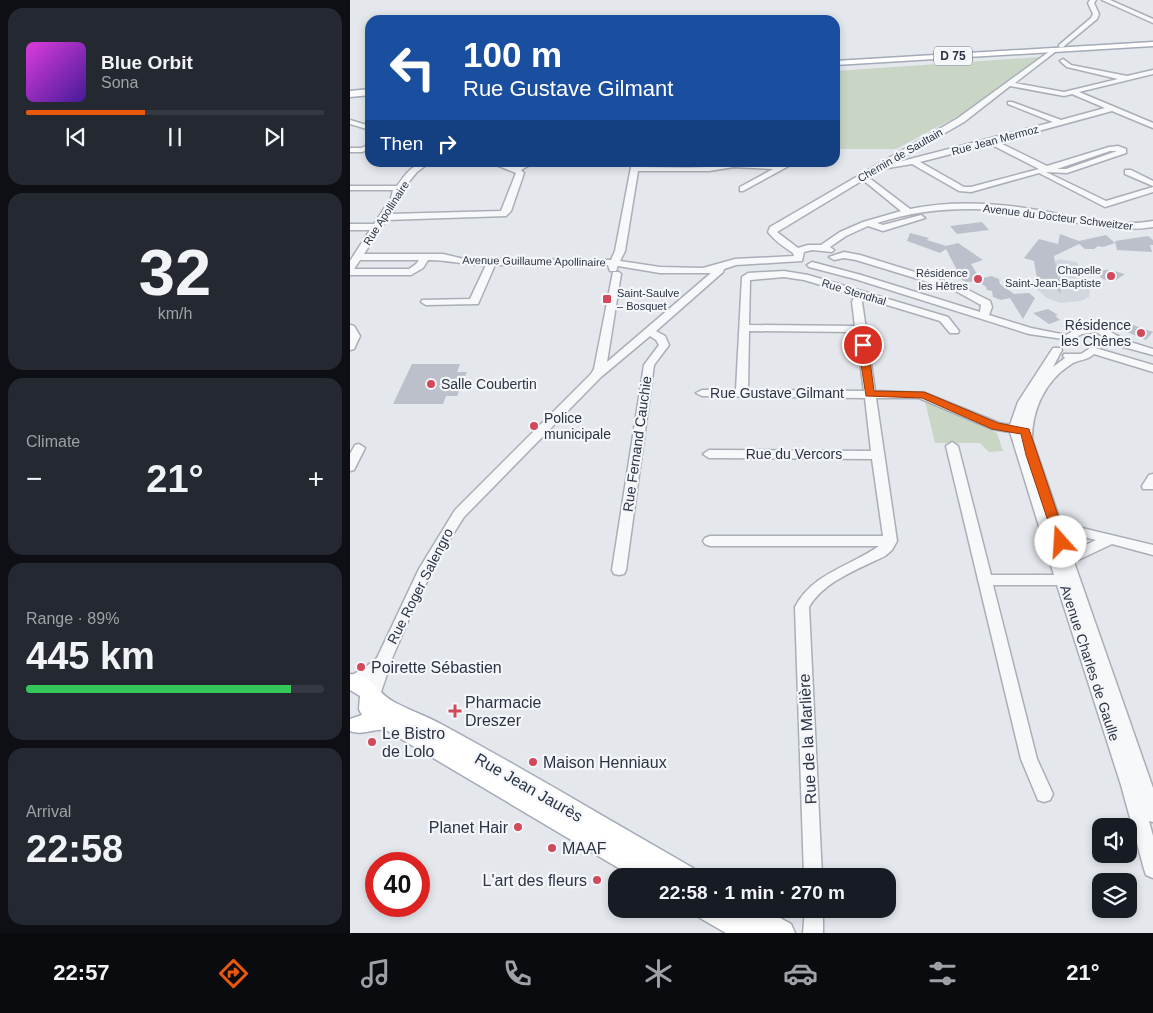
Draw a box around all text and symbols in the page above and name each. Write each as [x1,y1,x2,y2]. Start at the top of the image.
icon: left [380,35,445,100]
text: 100 m [463,35,562,74]
road number: D 75 [934,46,972,66]
text: Blue Orbit [101,52,193,73]
text: Sona [101,74,138,91]
text: Rue Gustave Gilmant [463,76,673,101]
icon: previous [62,123,90,151]
icon: pause [161,123,189,151]
icon: next [260,123,288,151]
street label: Rue Jean Mermoz [950,123,1040,157]
street label: Chemin de Saultain [855,126,945,184]
icon: right [433,130,461,158]
text: Then [380,133,423,154]
street label: Rue Apollinaire [361,179,411,247]
street label: Avenue du Docteur Schweitzer [982,202,1134,232]
text: 32 [139,236,211,309]
street label: Avenue Guillaume Apollinaire [462,254,606,268]
place label: Chapelle Saint-Jean-Baptiste [1005,264,1101,289]
place label: Résidence les Hêtres [916,267,968,292]
marker: Chapelle Saint-Jean-Baptiste [1105,270,1117,282]
marker: Résidence les Hêtres [972,273,984,285]
street label: Rue Stendhal [820,277,888,307]
place label: Saint-Saulve – Bosquet [617,287,679,312]
marker: Saint-Saulve – Bosquet [601,293,613,305]
text: km/h [158,305,192,322]
place label: Résidence les Chênes [1061,317,1131,349]
pin [842,324,884,366]
marker: Résidence les Chênes [1135,327,1147,339]
icon: arrive [849,331,877,359]
street label: Rue Fernand Cauchie [620,375,654,513]
place label: Salle Coubertin [441,376,537,392]
marker: Salle Coubertin [425,378,437,390]
street label: Rue Gustave Gilmant [710,385,844,401]
place label: Police municipale [544,410,611,442]
marker: Police municipale [528,420,540,432]
text: Climate [26,433,80,450]
street label: Rue du Vercors [746,446,842,462]
text: 21° [146,458,204,500]
text: − [26,463,42,494]
text: + [308,463,324,494]
position arrow [1034,515,1086,567]
street label: Rue Roger Salengro [384,525,456,646]
street label: Avenue Charles de Gaulle [1057,583,1123,743]
text: Range · 89% [26,610,119,627]
text: 445 km [26,635,155,677]
place label: Poirette Sébastien [371,659,502,676]
marker: Poirette Sébastien [355,661,367,673]
street label: Rue de la Marlière [796,673,819,805]
place label: Pharmacie Dreszer [465,694,542,729]
marker: Pharmacie Dreszer [449,705,461,717]
place label: Le Bistro de Lolo [382,725,445,760]
marker: Le Bistro de Lolo [366,736,378,748]
street label: Rue Jean Jaurès [472,750,585,825]
place label: Maison Henniaux [543,754,667,771]
marker: Maison Henniaux [527,756,539,768]
text: Arrival [26,803,71,820]
map controls [1092,818,1137,918]
button: sound [1092,818,1137,863]
place label: Planet Hair [429,819,509,836]
marker: Planet Hair [512,821,524,833]
text: 22:58 [26,828,123,870]
place label: MAAF [562,840,607,857]
marker: MAAF [546,842,558,854]
speed limit sign: 40 [365,852,430,917]
place label: L'art des fleurs [483,872,587,889]
button: layers [1092,873,1137,918]
marker: L'art des fleurs [591,874,603,886]
text: 22:58 · 1 min · 270 m [659,882,845,903]
icon: directions [216,956,251,991]
icon: music [358,956,393,991]
icon: phone [500,956,535,991]
icon: climate [641,956,676,991]
icon: car [783,956,818,991]
icon: filters [925,956,960,991]
text: 22:57 [53,960,110,985]
text: 21° [1066,960,1100,985]

